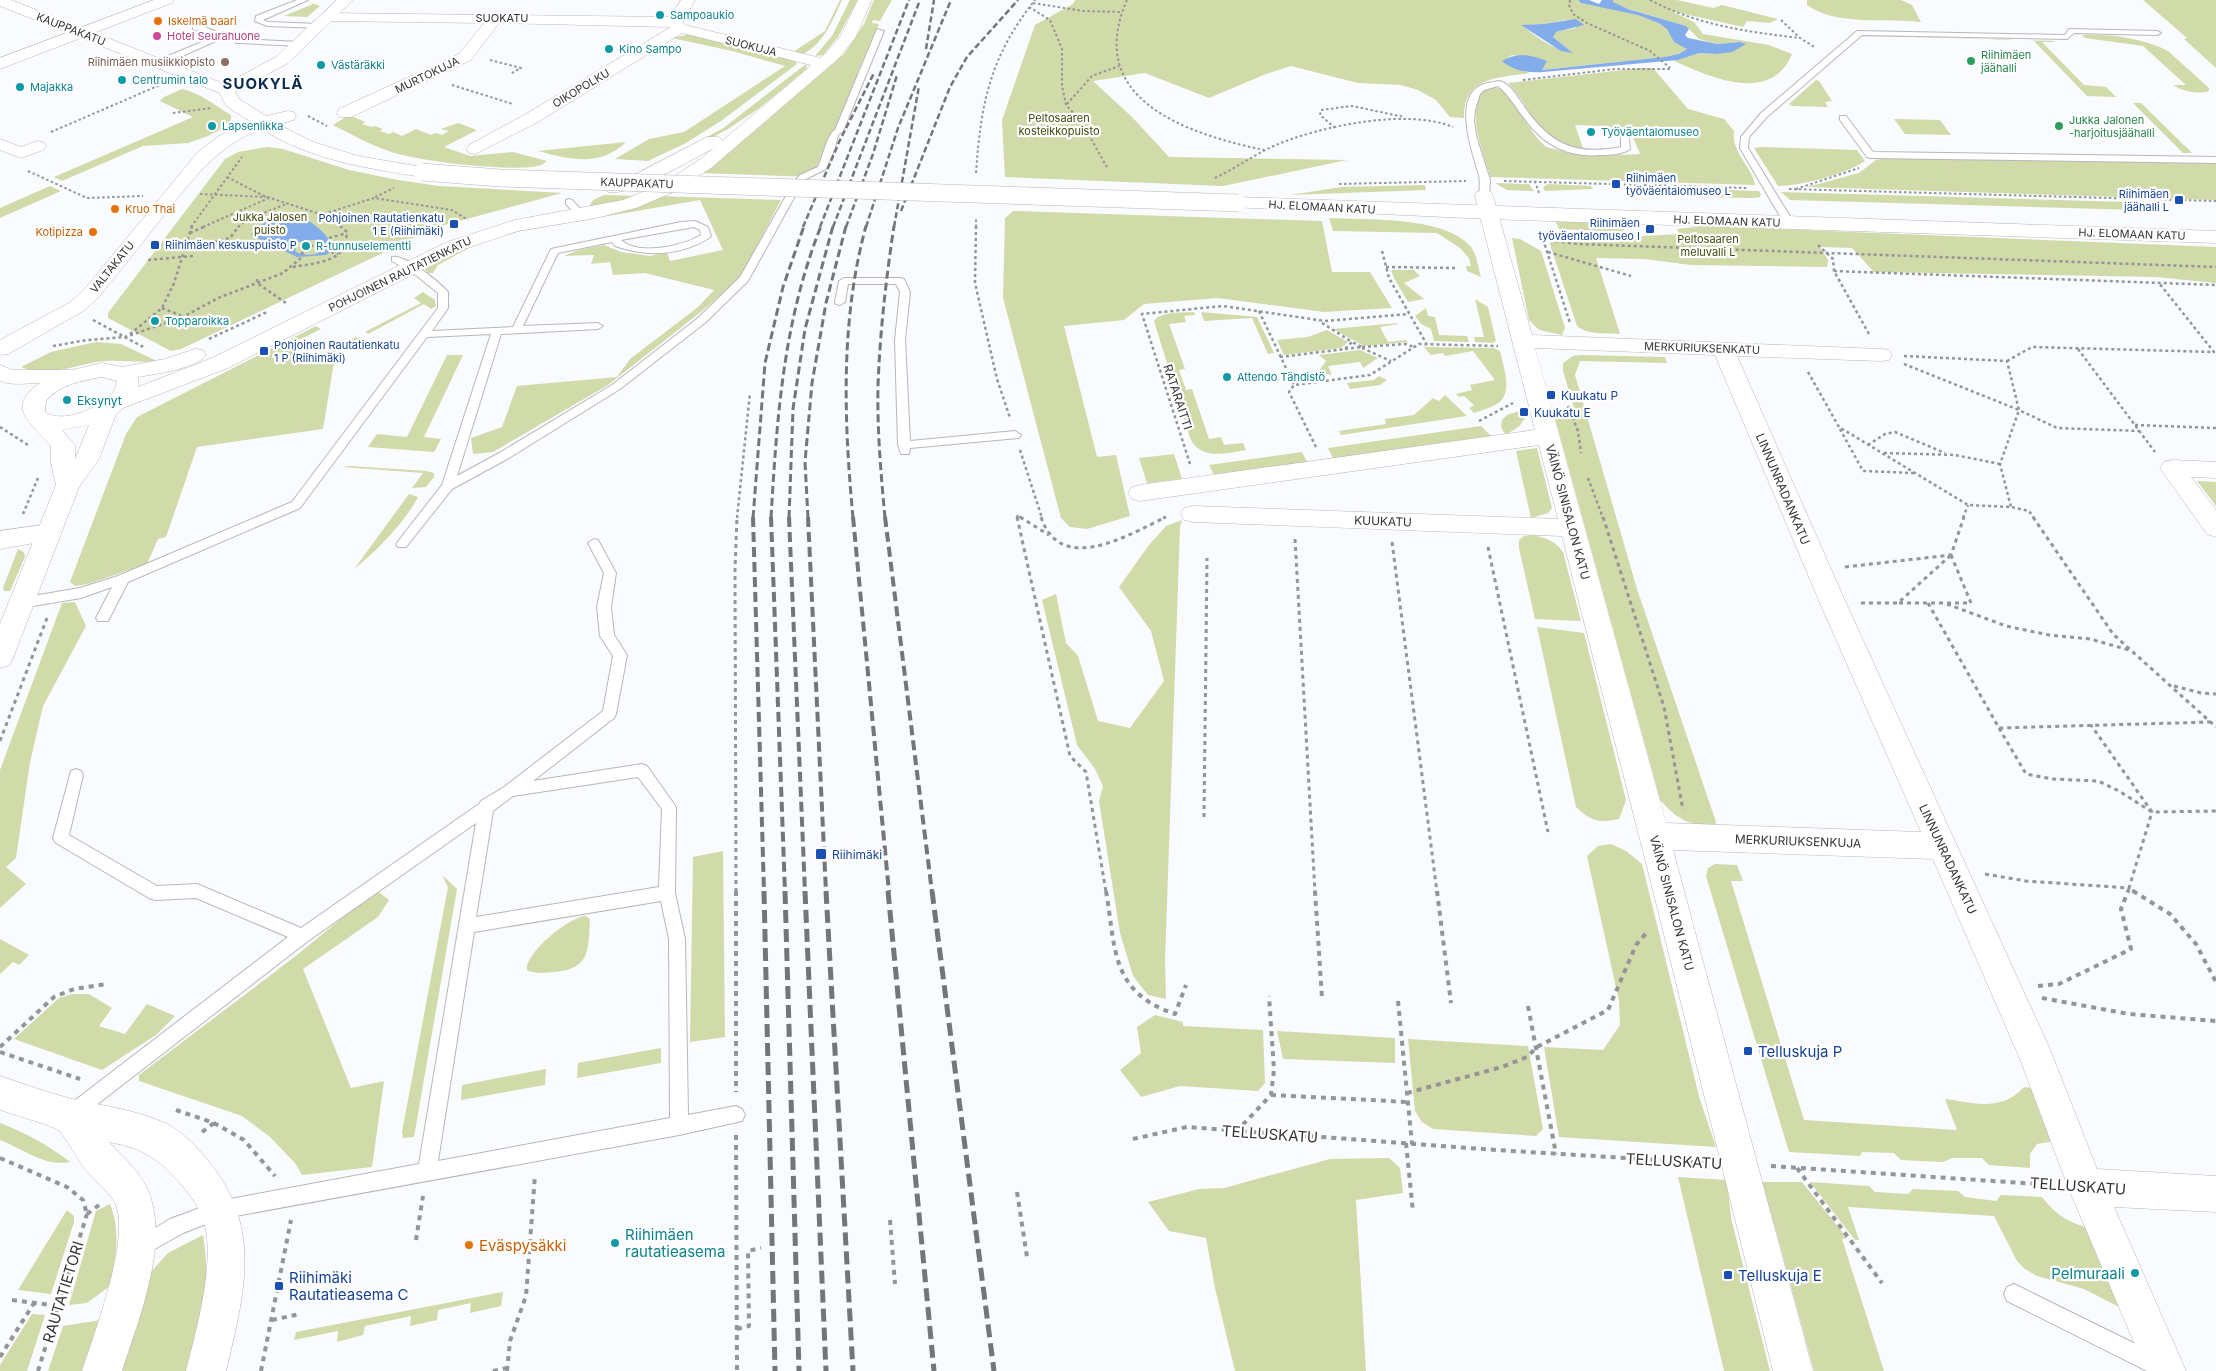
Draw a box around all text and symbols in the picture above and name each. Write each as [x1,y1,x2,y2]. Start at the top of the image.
place label: Sampoaukio [670,8,735,22]
street label: KAUPPAKATU [34,9,108,49]
marker: Sampoaukio [654,9,666,21]
street label: SUOKATU [476,11,529,25]
place label: Iskelmä baari [168,14,237,28]
marker: Iskelmä baari [152,15,164,27]
place label: Hotel Seurahuone [167,29,260,43]
marker: Hotel Seurahuone [151,30,163,42]
street label: SUOKUJA [724,33,779,59]
place label: Kino Sampo [619,42,682,56]
marker: Kino Sampo [603,43,615,55]
place label: Riihimäen jäähalli [1980,48,2031,75]
street label: MURTOKUJA [393,53,462,97]
place label: Riihimäen musiikkiopisto [88,55,215,69]
marker: Riihimäen jäähalli [1965,55,1977,67]
marker: Riihimäen musiikkiopisto [219,56,231,68]
place label: Västäräkki [331,58,385,72]
marker: Västäräkki [315,59,327,71]
street label: OIKOPOLKU [550,66,612,110]
place label: Centrumin talo [132,73,209,87]
marker: Centrumin talo [116,74,128,86]
district label: SUOKYLÄ [223,74,303,93]
place label: Majakka [30,80,73,94]
marker: Majakka [14,81,26,93]
park label: Peltosaaren kosteikkopuisto [1019,111,1100,138]
place label: Jukka Jalonen -harjoitusjäähalli [2069,113,2155,140]
place label: Lapsenlikka [222,119,283,133]
marker: Lapsenlikka [206,120,218,132]
marker: Jukka Jalonen -harjoitusjäähalli [2053,120,2065,132]
place label: Työväentalomuseo [1601,125,1699,139]
marker: Työväentalomuseo [1585,126,1597,138]
place label: Riihimäen työväentalomuseo L [1626,171,1731,198]
street label: KAUPPAKATU [600,175,674,191]
marker: Riihimäen työväentalomuseo L [1610,178,1622,190]
place label: Riihimäen jäähalli L [2119,187,2169,214]
marker: Riihimäen jäähalli L [2173,194,2185,206]
street label: HJ. ELOMAAN KATU [1268,197,1376,217]
place label: Kruo Thai [125,202,175,216]
marker: Kruo Thai [109,203,121,215]
park label: Jukka Jalosen puisto [233,210,307,237]
place label: Pohjoinen Rautatienkatu 1 E (Riihimäki) [318,211,444,238]
street label: HJ. ELOMAAN KATU [1673,212,1781,230]
place label: Riihimäen työväentalomuseo I [1539,216,1640,243]
marker: Pohjoinen Rautatienkatu 1 E (Riihimäki) [448,218,460,230]
marker: Riihimäen työväentalomuseo I [1644,223,1656,235]
place label: Kotipizza [35,225,83,239]
street label: HJ. ELOMAAN KATU [2078,225,2186,243]
marker: Kotipizza [87,226,99,238]
park label: Peltosaaren meluvalli L [1677,232,1739,259]
street label: POHJOINEN RAUTATIENKATU [326,233,474,315]
street label: VALTAKATU [87,238,137,296]
place label: Riihimäen keskuspuisto P [165,238,297,252]
marker: Riihimäen keskuspuisto P [149,239,161,251]
place label: R-tunnuselementti [316,239,411,253]
marker: R-tunnuselementti [300,240,312,252]
place label: Topparoikka [165,314,229,328]
marker: Topparoikka [149,315,161,327]
place label: Pohjoinen Rautatienkatu 1 P (Riihimäki) [274,338,400,365]
street label: MERKURIUKSENKATU [1644,339,1760,357]
marker: Pohjoinen Rautatienkatu 1 P (Riihimäki) [258,345,270,357]
street label: RATARAITTI [1160,362,1196,432]
place label: Attendo Tähdistö [1237,370,1326,384]
marker: Attendo Tähdistö [1221,371,1233,383]
place label: Kuukatu P [1561,388,1619,403]
marker: Kuukatu P [1545,389,1557,401]
place label: Eksynyt [77,393,122,408]
marker: Eksynyt [61,394,73,406]
place label: Kuukatu E [1534,405,1591,420]
marker: Kuukatu E [1518,406,1530,418]
street label: LINNUNRADANKATU [1753,431,1813,547]
street label: VÄINÖ SINISALON KATU [1543,443,1593,581]
street label: KUUKATU [1354,512,1412,530]
street label: LINNUNRADANKATU [1916,802,1980,916]
street label: MERKURIUKSENKUJA [1735,831,1861,851]
street label: VÄINÖ SINISALON KATU [1647,834,1697,972]
marker: Riihimäki [814,847,828,861]
place label: Riihimäki [832,847,882,862]
place label: Telluskuja P [1758,1042,1842,1061]
marker: Telluskuja P [1742,1045,1754,1057]
street label: TELLUSKATU [1221,1121,1319,1147]
street label: TELLUSKATU [1625,1149,1723,1173]
street label: TELLUSKATU [2029,1173,2127,1199]
place label: Riihimäen rautatieasema [625,1225,725,1261]
place label: Eväspysäkki [479,1236,566,1255]
marker: Riihimäen rautatieasema [609,1237,621,1249]
street label: RAUTATIETORI [38,1239,88,1345]
marker: Eväspysäkki [463,1239,475,1251]
place label: Pelmuraali [2051,1264,2125,1283]
place label: Telluskuja E [1738,1266,1822,1285]
marker: Pelmuraali [2129,1267,2141,1279]
place label: Riihimäki Rautatieasema C [289,1268,409,1304]
marker: Telluskuja E [1722,1269,1734,1281]
marker: Riihimäki Rautatieasema C [273,1280,285,1292]

